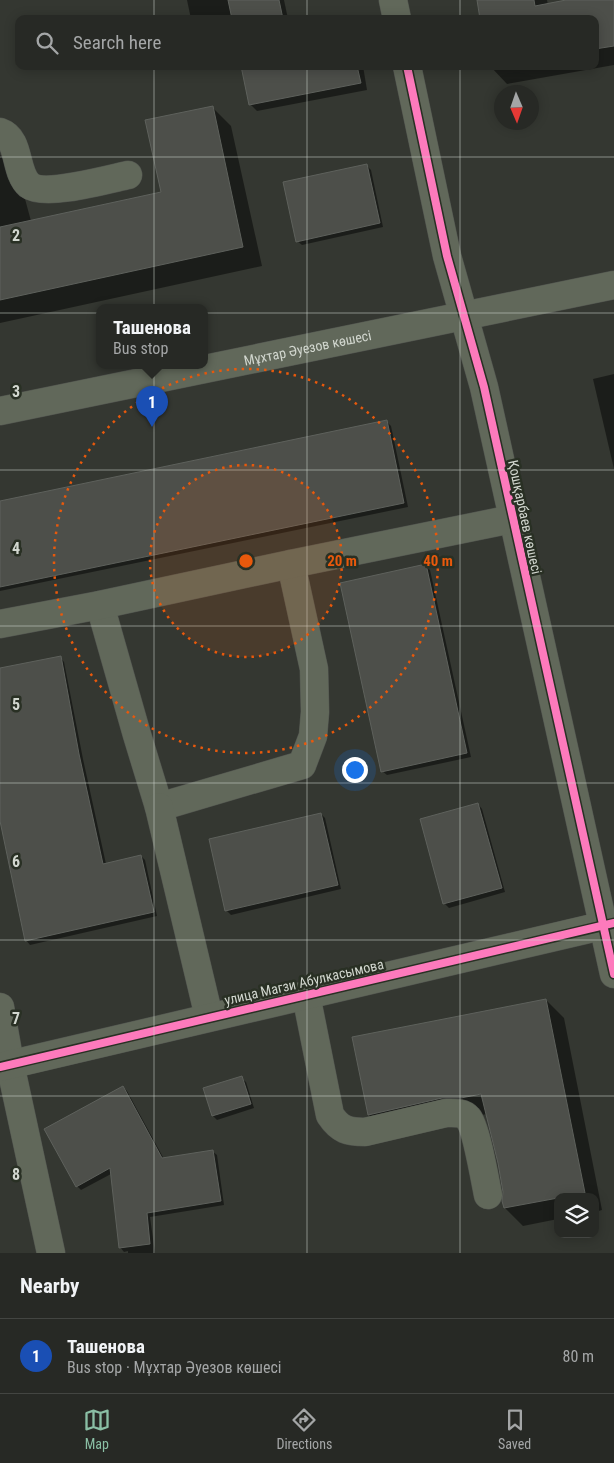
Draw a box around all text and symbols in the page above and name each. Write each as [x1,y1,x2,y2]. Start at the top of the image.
search box [15,15,599,70]
icon: search [33,29,61,57]
text: Search here [73,31,161,54]
north arrow [494,85,539,130]
text: 2 [12,226,20,245]
popup [96,304,208,369]
text: Ташенова [113,316,191,339]
street label: Мұхтар Әуезов көшесі [242,327,373,369]
text: Bus stop [113,339,168,358]
text: 3 [12,382,20,401]
pin: 1 [136,386,168,427]
street label: Қошқарбаев көшесі [505,458,545,576]
text: 4 [12,539,20,558]
centre of rings [237,552,255,570]
text: 20 m [327,552,357,570]
text: 40 m [423,552,453,570]
text: 5 [12,695,20,714]
your location [342,757,368,783]
text: 6 [12,852,20,871]
street label: улица Магзи Абулкасымова [223,956,385,1008]
text: 7 [12,1009,20,1028]
text: 8 [12,1165,20,1184]
map controls [554,1193,599,1238]
button: layers [554,1193,599,1238]
text: Nearby [20,1274,79,1298]
text: Ташенова [67,1335,145,1358]
text: 1 [32,1347,40,1366]
text: 80 m [562,1347,594,1366]
text: Bus stop · Мұхтар Әуезов көшесі [67,1358,281,1377]
tab: Map [83,1406,111,1452]
tab: Directions [276,1406,332,1452]
tab: Saved [498,1406,531,1452]

